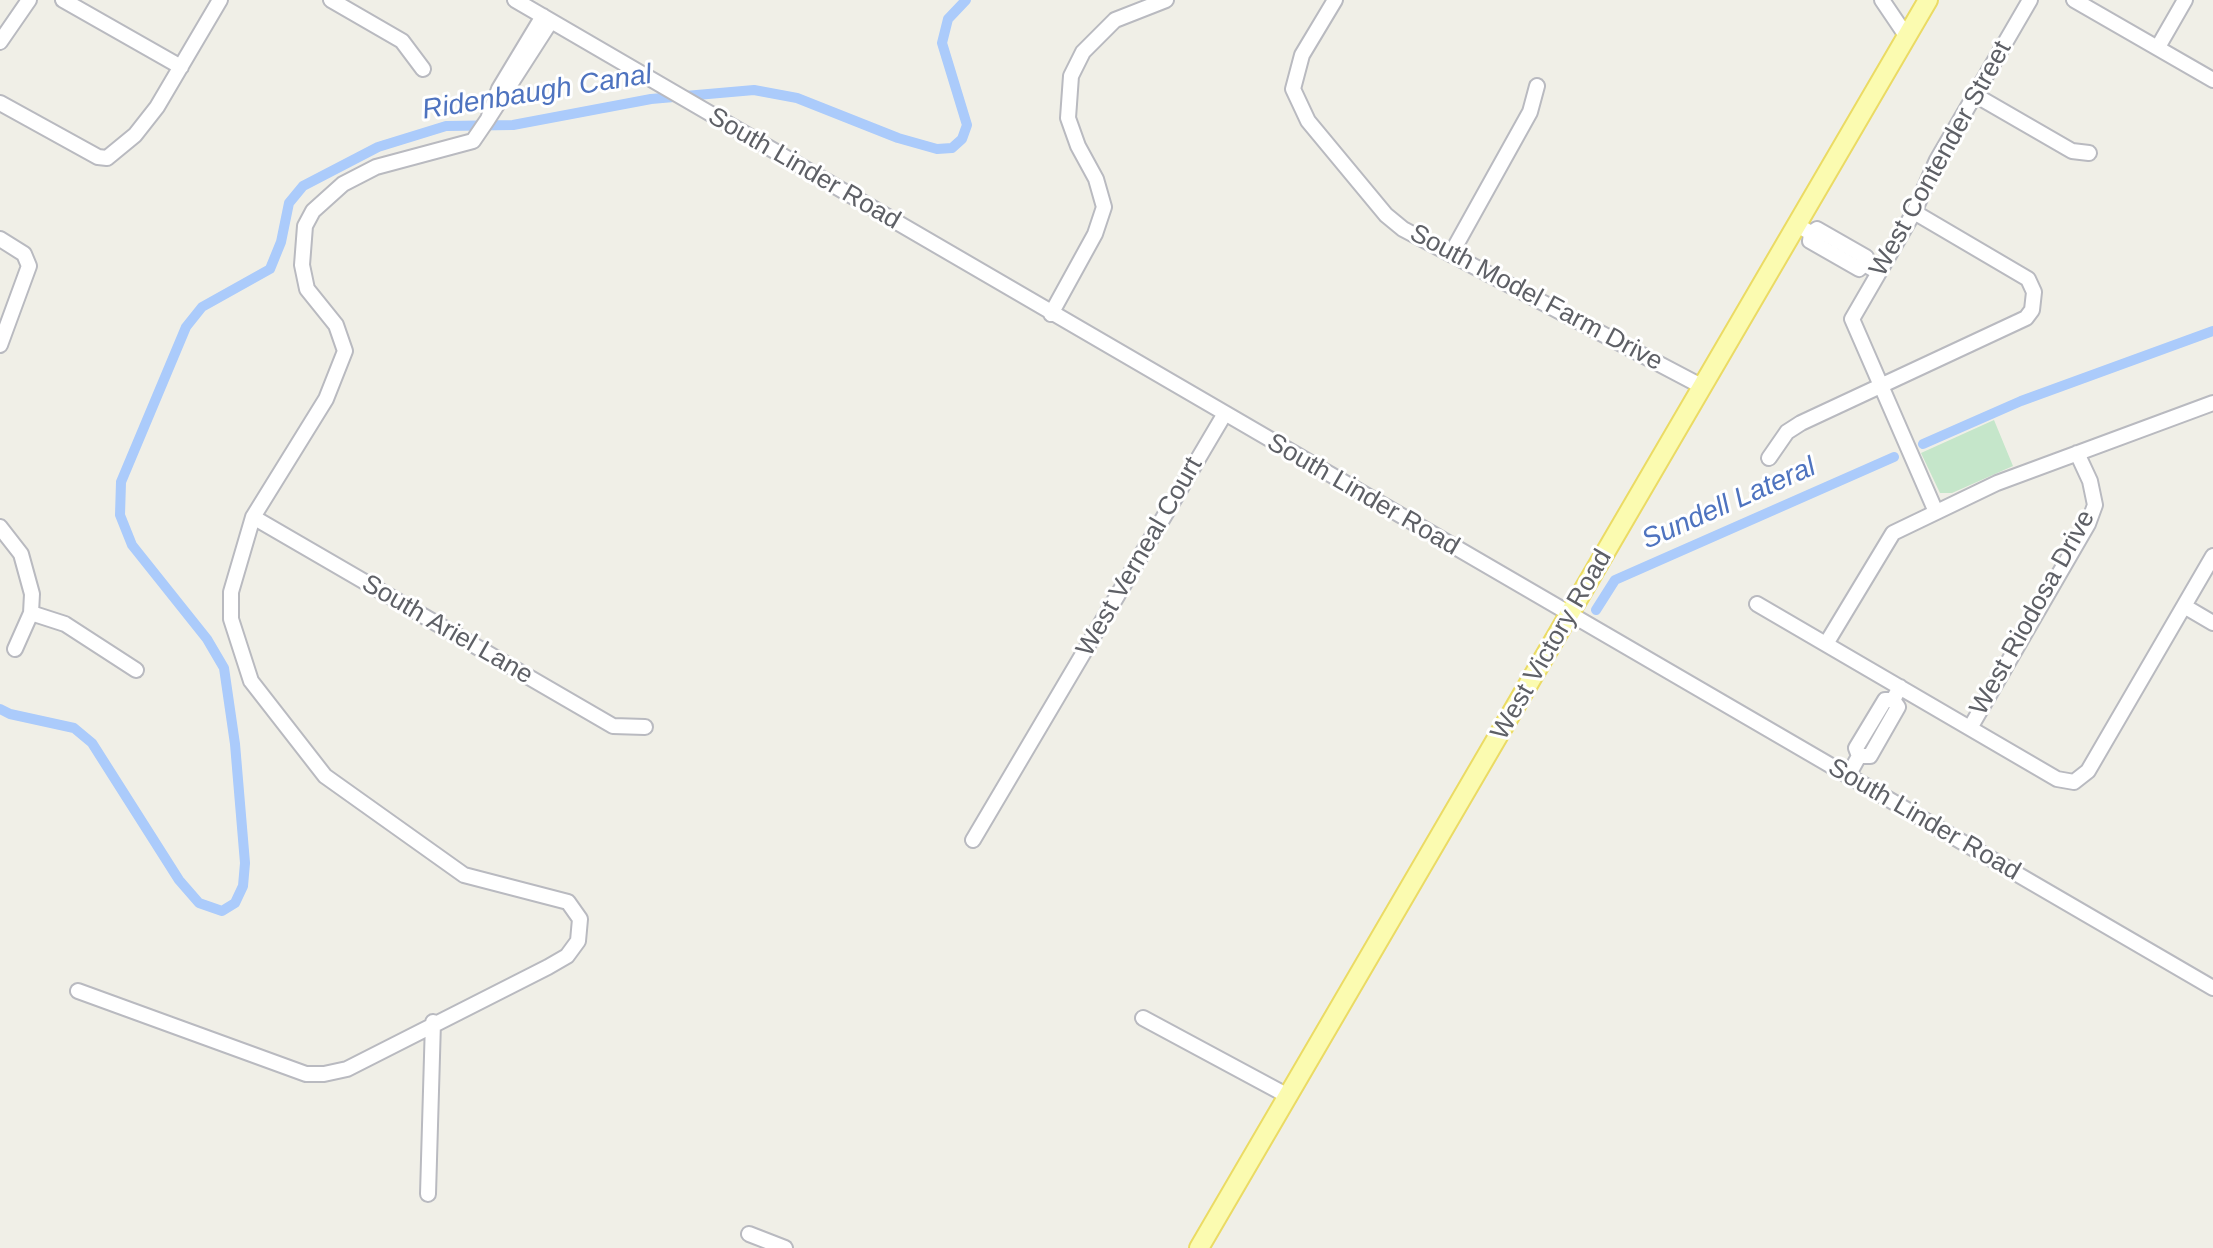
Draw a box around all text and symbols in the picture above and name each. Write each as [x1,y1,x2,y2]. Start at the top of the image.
street label: West Contender Street [1863,36,2019,282]
water label: Ridenbaugh Canal [420,58,654,128]
street label: South Linder Road [702,101,906,237]
street label: South Model Farm Drive [1404,218,1668,378]
street label: South Linder Road [1261,427,1465,563]
water label: Sundell Lateral [1637,451,1821,557]
street label: West Verneal Court [1070,452,1210,662]
street label: West Riodosa Drive [1964,505,2102,721]
street label: West Victory Road [1485,544,1619,746]
street label: South Ariel Lane [356,568,538,692]
street label: South Linder Road [1822,752,2026,888]

